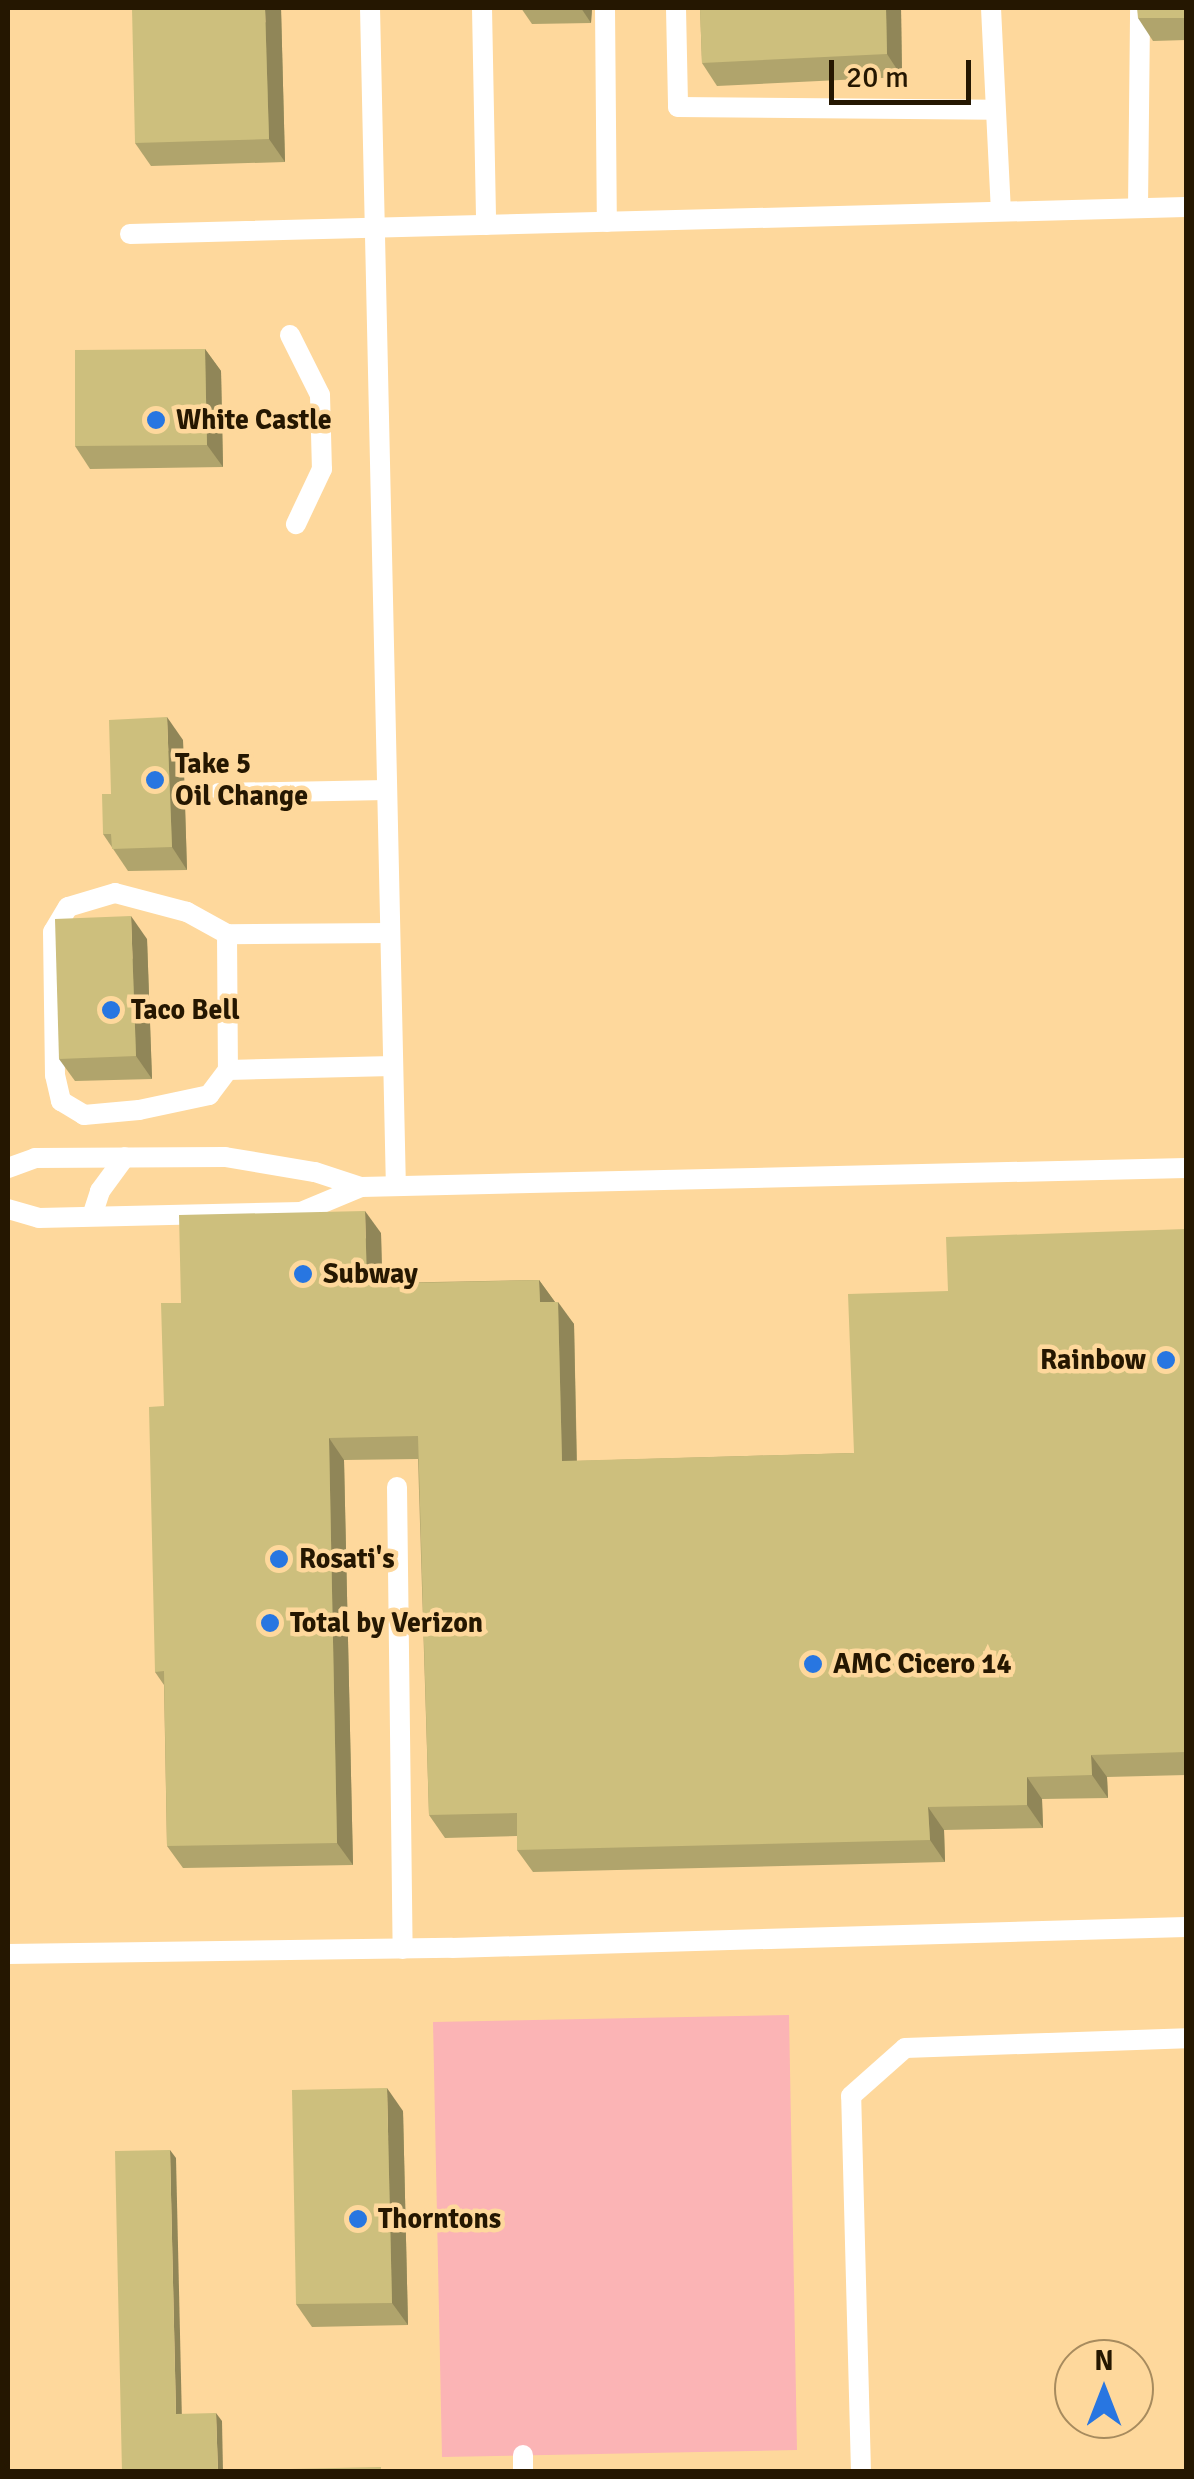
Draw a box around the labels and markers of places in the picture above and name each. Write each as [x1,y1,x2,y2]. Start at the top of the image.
place label: White Castle [176,403,332,437]
marker: White Castle [145,409,167,431]
place label: Take 5 Oil Change [175,747,308,813]
marker: Take 5 Oil Change [144,769,166,791]
place label: Taco Bell [131,993,240,1027]
marker: Taco Bell [100,999,122,1021]
place label: Subway [323,1257,418,1291]
marker: Subway [292,1263,314,1285]
place label: Rainbow [1040,1343,1146,1377]
marker: Rainbow [1155,1349,1177,1371]
place label: Rosati's [299,1542,395,1576]
marker: Rosati's [268,1548,290,1570]
place label: Total by Verizon [290,1606,483,1640]
marker: Total by Verizon [259,1612,281,1634]
place label: AMC Cicero 14 [833,1647,1012,1681]
marker: AMC Cicero 14 [802,1653,824,1675]
place label: Thorntons [378,2202,501,2236]
marker: Thorntons [347,2208,369,2230]

